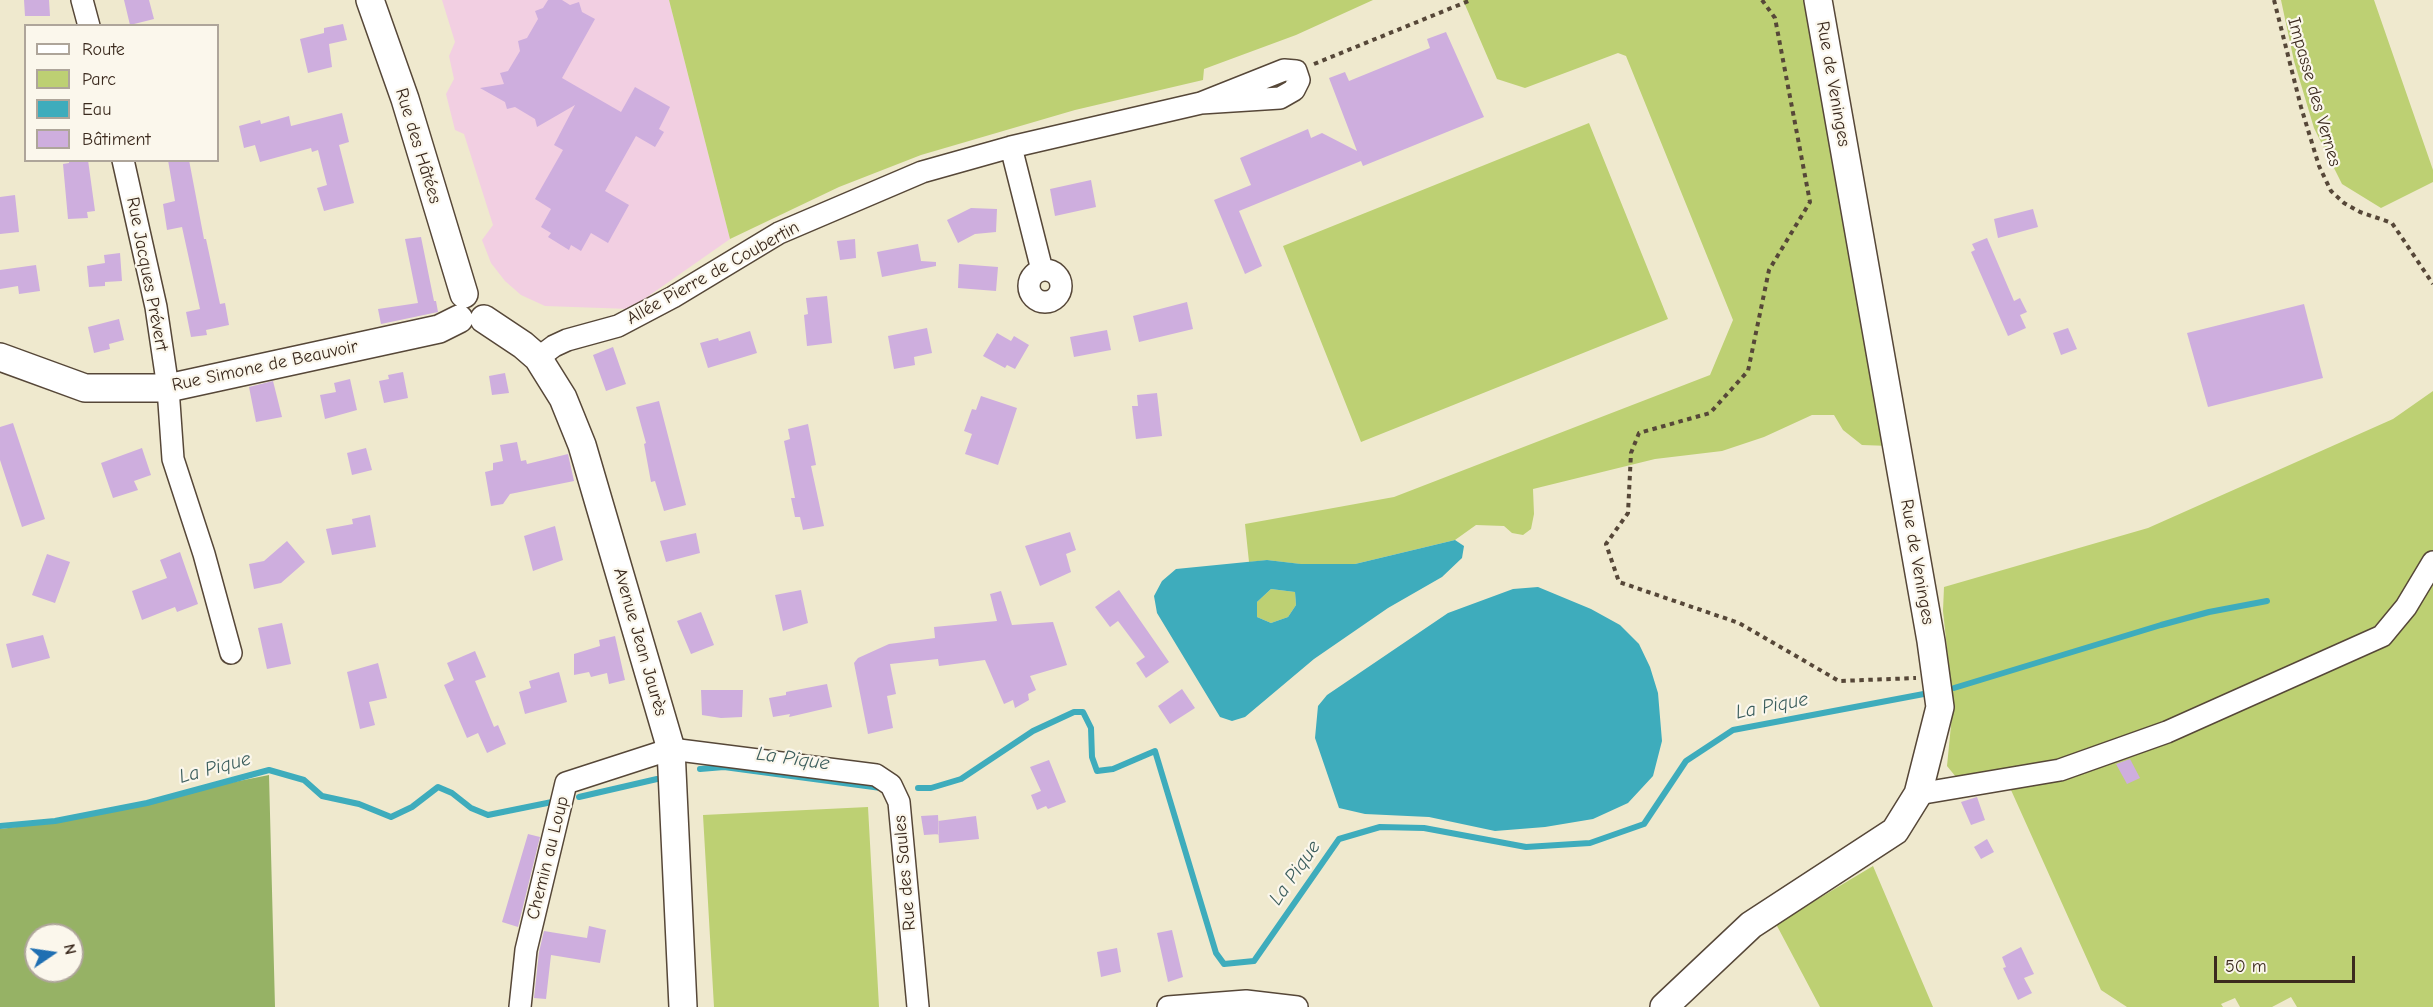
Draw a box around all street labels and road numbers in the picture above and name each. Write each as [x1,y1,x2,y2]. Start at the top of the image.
street label: Impasse des Vernes [2282,15,2346,169]
street label: Rue de Veninges [1811,20,1855,148]
street label: Rue des Hâtées [390,86,446,206]
street label: Rue Jacques Prévert [121,195,173,353]
street label: Allée Pierre de Coubertin [623,217,803,329]
street label: Rue Simone de Beauvoir [170,336,360,396]
street label: Rue de Veninges [1895,498,1939,626]
street label: Avenue Jean Jaurès [609,565,671,719]
street label: Chemin au Loup [522,794,574,922]
street label: Rue des Saules [889,814,921,932]

